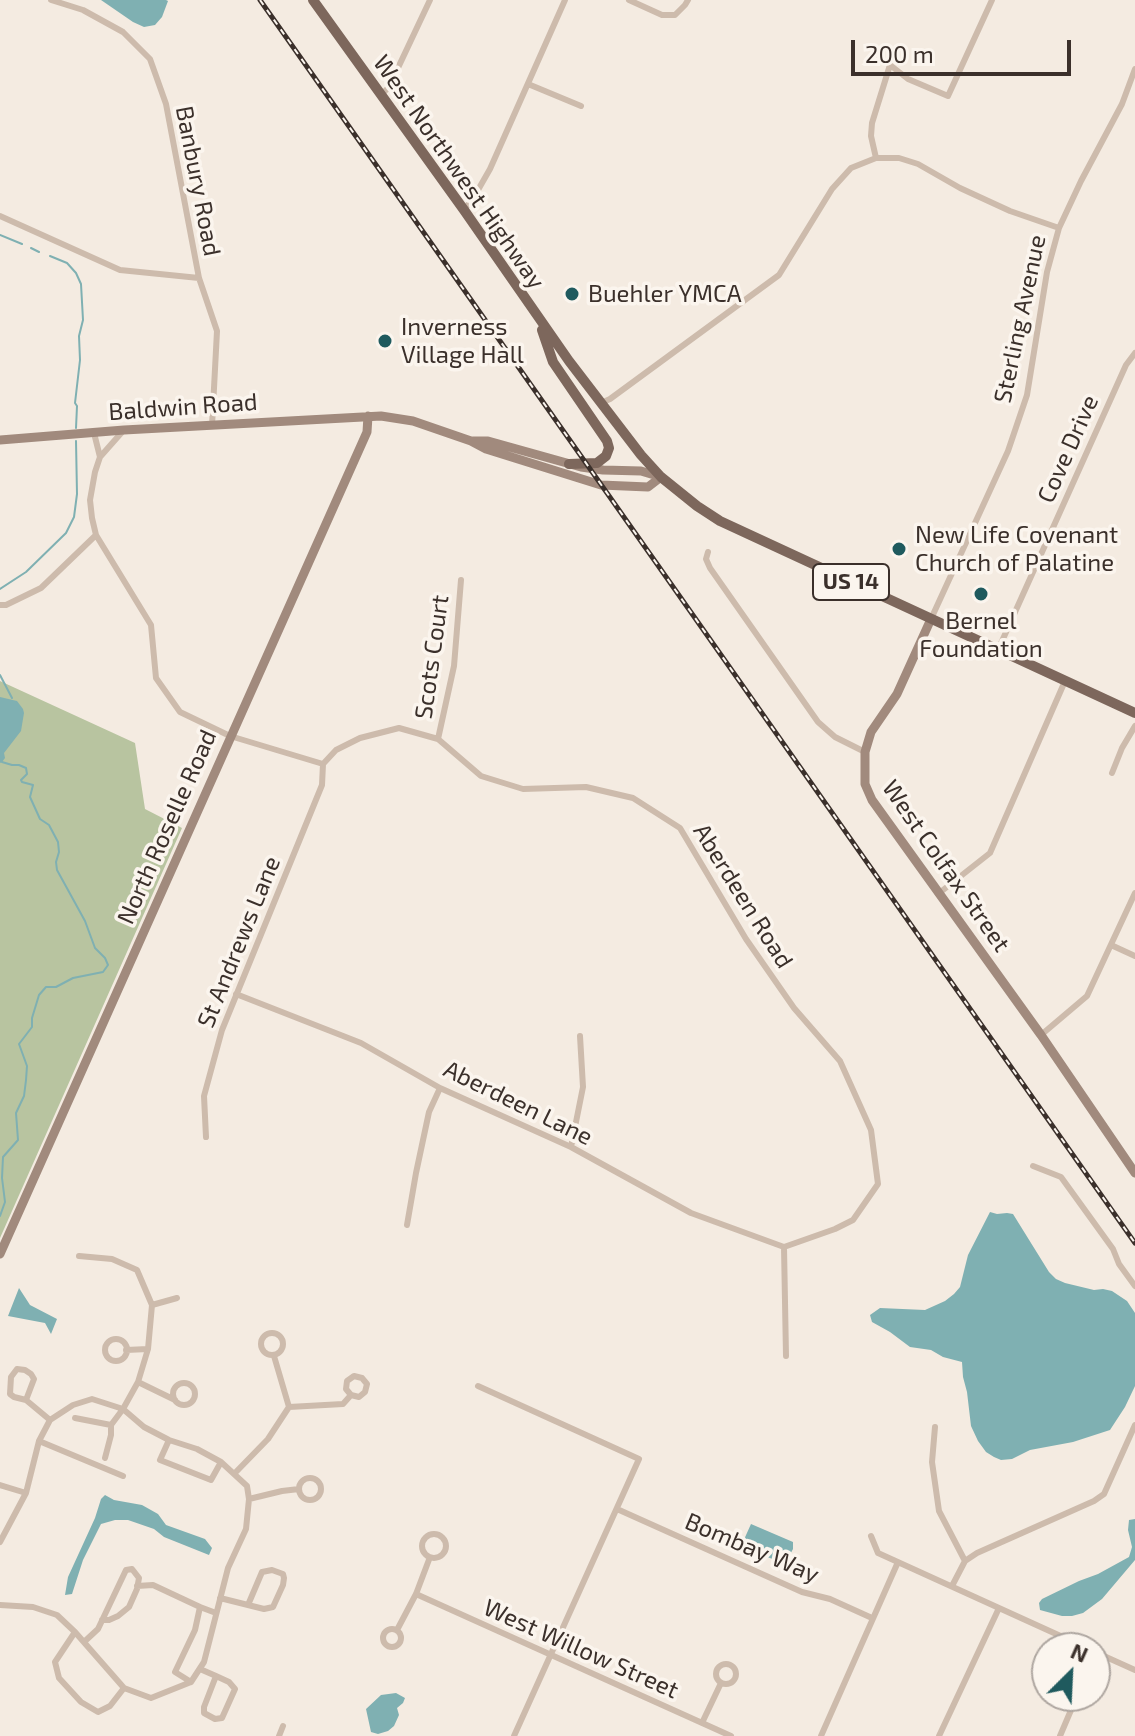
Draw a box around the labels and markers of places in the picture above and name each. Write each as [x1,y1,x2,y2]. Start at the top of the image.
place label: Buehler YMCA [588,280,742,308]
marker: Buehler YMCA [563,285,581,303]
place label: Inverness Village Hall [401,313,524,369]
marker: Inverness Village Hall [376,332,394,350]
place label: New Life Covenant Church of Palatine [915,521,1118,577]
marker: New Life Covenant Church of Palatine [890,540,908,558]
marker: Bernel Foundation [972,585,990,603]
place label: Bernel Foundation [919,607,1043,663]

